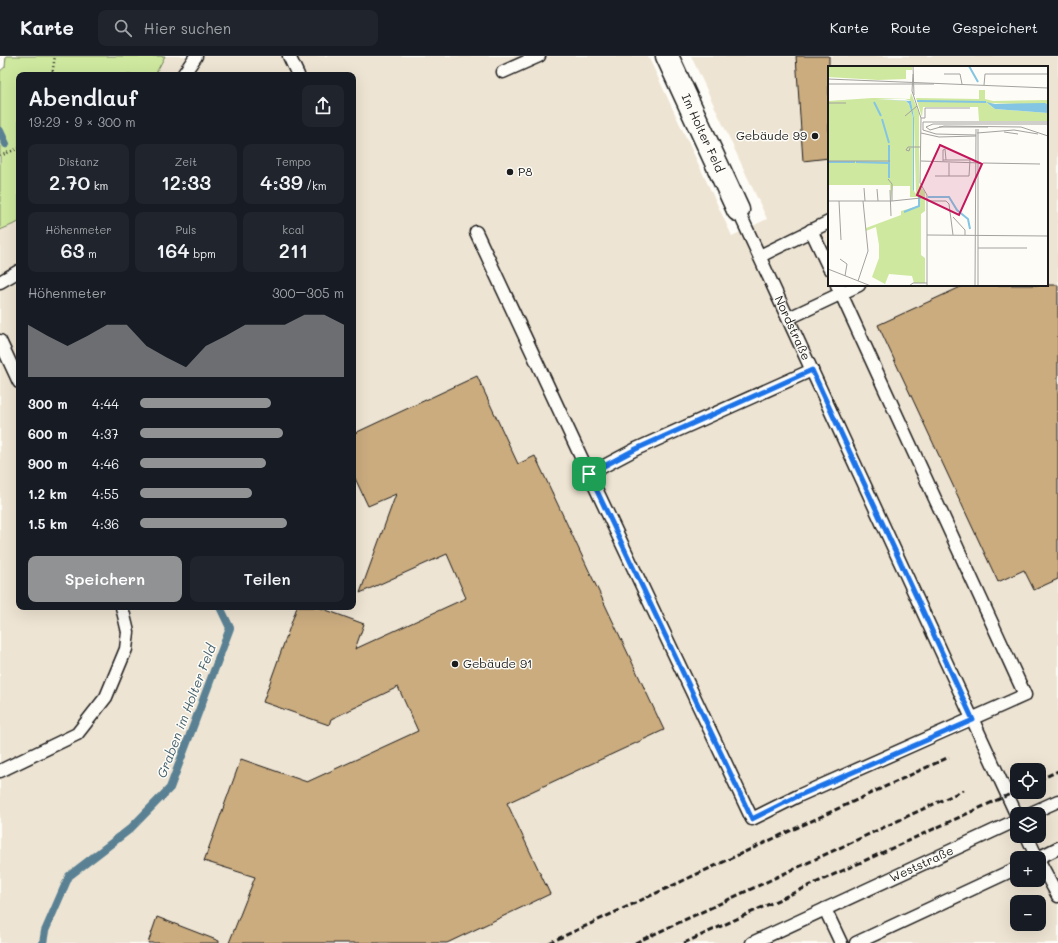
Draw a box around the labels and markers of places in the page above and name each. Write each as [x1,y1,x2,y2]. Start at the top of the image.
place label: Gebäude 99 [736,127,807,143]
marker: Gebäude 99 [810,131,820,141]
place label: P8 [518,163,533,179]
marker: P8 [505,167,515,177]
pin [572,457,606,491]
place label: Gebäude 91 [463,655,532,671]
marker: Gebäude 91 [450,659,460,669]

